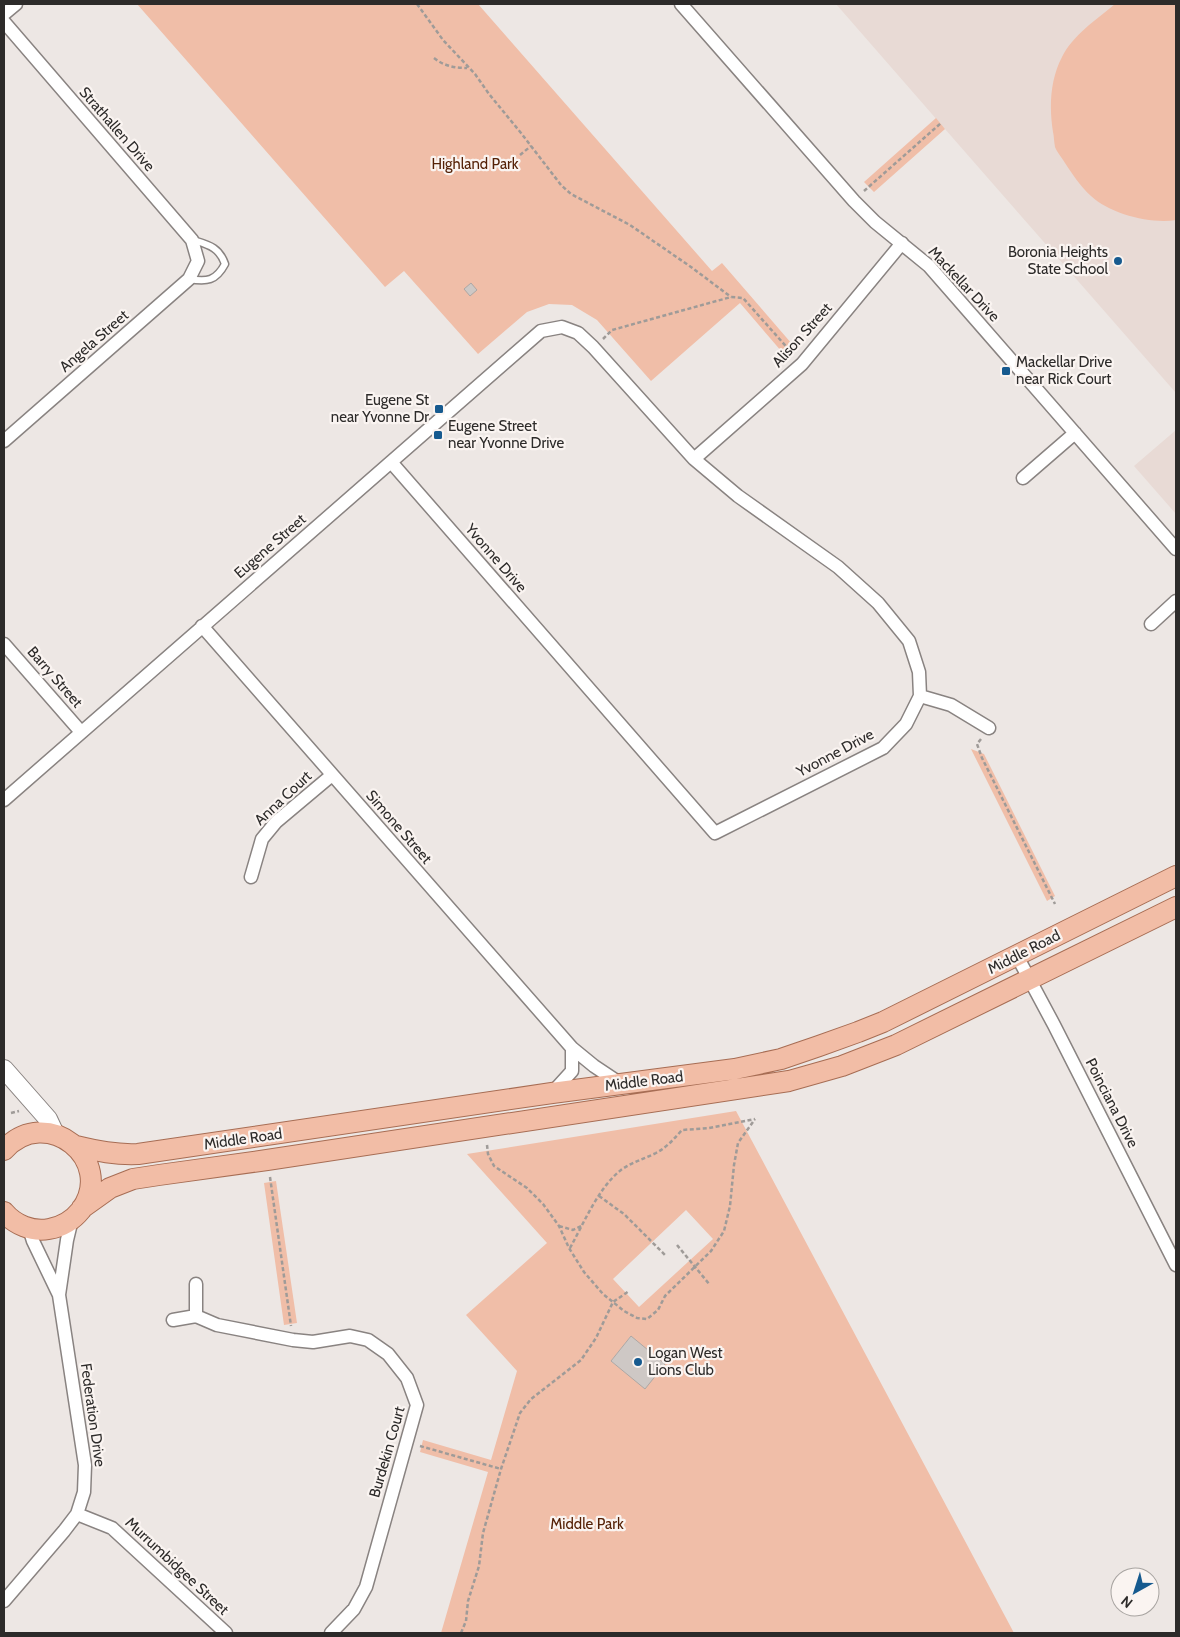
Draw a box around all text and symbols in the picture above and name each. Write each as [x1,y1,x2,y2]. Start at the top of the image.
street label: Strathallen Drive [76,83,159,175]
park label: Highland Park [431,155,519,173]
street label: Mackellar Drive [925,243,1004,326]
place label: Boronia Heights State School [1008,243,1108,278]
marker: Boronia Heights State School [1112,255,1124,267]
street label: Alison Street [768,299,836,371]
street label: Angela Street [56,306,132,376]
place label: Mackellar Drive near Rick Court [1016,353,1113,388]
marker: Mackellar Drive near Rick Court [1000,365,1012,377]
place label: Eugene St near Yvonne Dr [331,391,429,426]
marker: Eugene St near Yvonne Dr [433,403,445,415]
place label: Eugene Street near Yvonne Drive [448,417,565,452]
marker: Eugene Street near Yvonne Drive [432,429,444,441]
street label: Eugene Street [230,510,310,582]
street label: Yvonne Drive [461,519,531,596]
street label: Barry Street [24,643,86,711]
street label: Yvonne Drive [792,725,877,781]
street label: Anna Court [251,767,315,829]
street label: Simone Street [362,787,436,867]
street label: Middle Road [985,926,1063,978]
street label: Poinciana Drive [1082,1055,1142,1151]
street label: Middle Road [604,1067,684,1095]
street label: Middle Road [203,1125,283,1153]
place label: Logan West Lions Club [648,1344,723,1379]
marker: Logan West Lions Club [632,1356,644,1368]
street label: Federation Drive [77,1362,109,1468]
street label: Burdekin Court [365,1404,409,1500]
street label: Murrumbidgee Street [122,1513,232,1619]
park label: Middle Park [550,1515,624,1533]
north arrow [1110,1567,1160,1617]
text: N [1117,1592,1136,1612]

